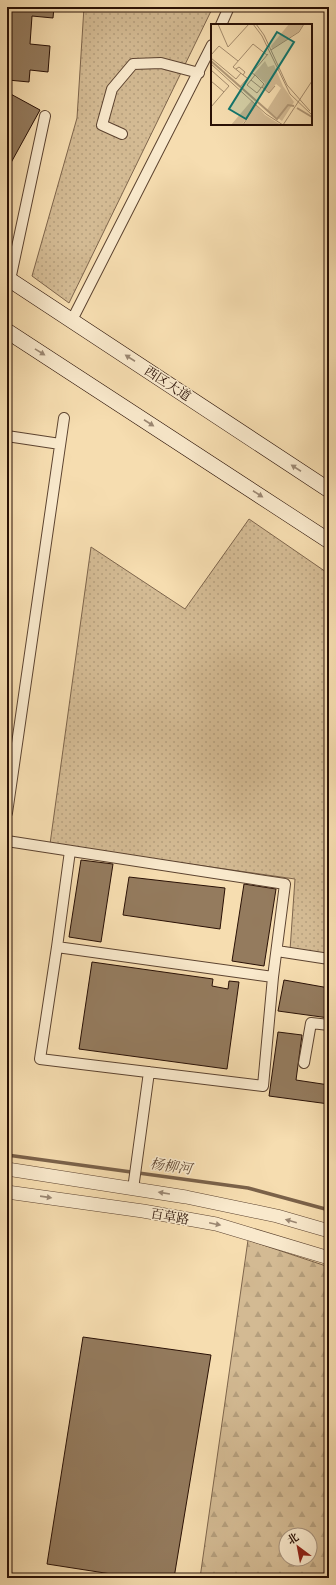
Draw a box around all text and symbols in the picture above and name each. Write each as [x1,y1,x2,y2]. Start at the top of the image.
inset map [211,24,312,125]
one-way arrow [34,349,46,356]
one-way arrow [124,354,135,362]
street label: 西区大道 [141,361,195,406]
one-way arrow [144,419,154,427]
one-way arrow [291,464,302,472]
one-way arrow [253,490,263,498]
water label: 杨柳河 [149,1153,196,1179]
one-way arrow [158,1190,170,1196]
one-way arrow [40,1194,52,1200]
street label: 百草路 [149,1204,191,1229]
one-way arrow [285,1217,298,1223]
one-way arrow [209,1222,222,1228]
north arrow [278,1527,318,1567]
text: 北 [284,1529,302,1548]

